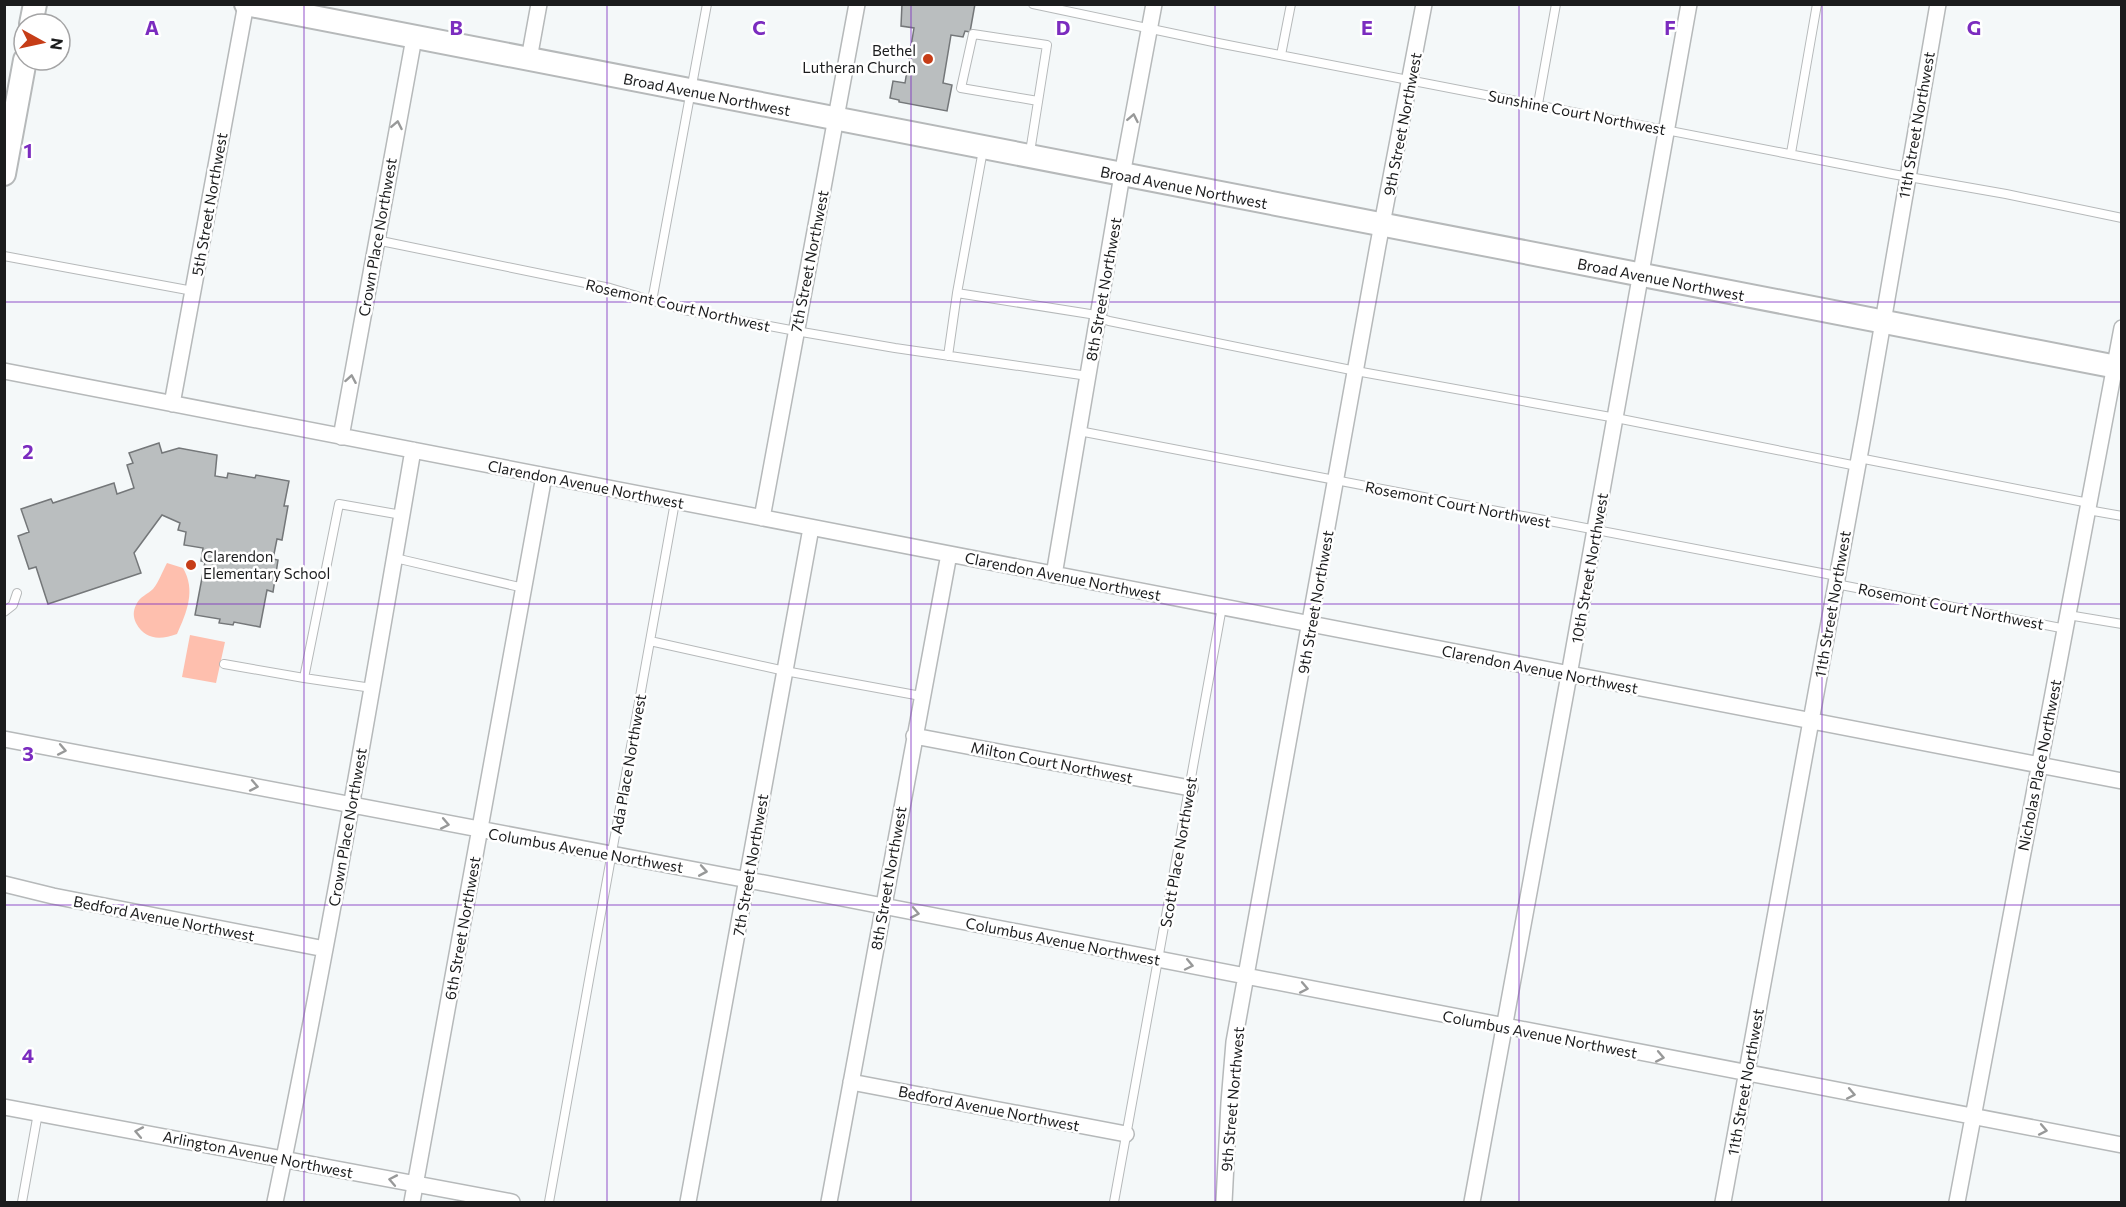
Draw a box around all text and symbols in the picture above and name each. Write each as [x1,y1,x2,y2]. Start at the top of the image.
north arrow [12,12,72,72]
text: A [145,15,159,39]
text: B [449,15,463,39]
text: C [752,15,766,39]
text: D [1056,15,1070,39]
text: E [1361,15,1373,39]
text: F [1664,15,1676,39]
text: G [1967,15,1981,39]
text: N [47,37,68,51]
place label: Bethel Lutheran Church [802,41,916,76]
street label: 11th Street Northwest [1894,50,1938,200]
street label: 9th Street Northwest [1379,51,1425,197]
marker: Bethel Lutheran Church [921,52,935,66]
street label: Broad Avenue Northwest [622,69,792,119]
street label: Sunshine Court Northwest [1487,86,1667,138]
one-way arrow [1126,113,1139,123]
one-way arrow [390,120,403,130]
street label: 5th Street Northwest [188,131,230,277]
text: 1 [23,138,33,162]
street label: Crown Place Northwest [354,156,400,318]
street label: Broad Avenue Northwest [1099,162,1269,212]
street label: 7th Street Northwest [786,188,832,334]
street label: 8th Street Northwest [1082,216,1124,362]
street label: Broad Avenue Northwest [1576,254,1746,304]
street label: Rosemont Court Northwest [584,275,772,335]
one-way arrow [344,374,357,384]
text: 2 [22,439,34,463]
street label: Clarendon Avenue Northwest [486,456,686,512]
street label: Rosemont Court Northwest [1364,477,1552,531]
street label: 10th Street Northwest [1567,491,1611,645]
street label: 9th Street Northwest [1294,529,1336,675]
street label: 11th Street Northwest [1810,529,1854,679]
place label: Clarendon Elementary School [203,547,330,582]
street label: Clarendon Avenue Northwest [963,548,1163,604]
marker: Clarendon Elementary School [184,558,198,572]
street label: Rosemont Court Northwest [1857,579,2045,633]
street label: Clarendon Avenue Northwest [1440,641,1640,697]
street label: Nicholas Place Northwest [2014,678,2064,852]
street label: Ada Place Northwest [607,692,649,836]
street label: Milton Court Northwest [970,737,1134,787]
text: 3 [22,741,34,765]
one-way arrow [57,743,67,756]
street label: Crown Place Northwest [324,746,370,908]
street label: Scott Place Northwest [1156,775,1200,929]
one-way arrow [248,779,258,792]
street label: 7th Street Northwest [729,792,771,938]
street label: 8th Street Northwest [867,805,909,951]
one-way arrow [440,816,450,829]
street label: Columbus Avenue Northwest [487,824,685,876]
street label: 6th Street Northwest [441,855,483,1001]
one-way arrow [698,865,707,877]
street label: Bedford Avenue Northwest [72,892,256,944]
one-way arrow [909,906,919,919]
street label: Columbus Avenue Northwest [964,913,1162,969]
one-way arrow [1183,958,1193,971]
one-way arrow [1298,981,1308,994]
street label: Columbus Avenue Northwest [1441,1006,1639,1062]
street label: 11th Street Northwest [1723,1007,1767,1157]
street label: 9th Street Northwest [1217,1026,1247,1172]
text: 4 [22,1043,34,1067]
one-way arrow [1655,1050,1665,1063]
street label: Bedford Avenue Northwest [897,1082,1081,1134]
one-way arrow [1846,1087,1856,1100]
one-way arrow [2038,1123,2048,1136]
one-way arrow [134,1126,144,1139]
street label: Arlington Avenue Northwest [161,1127,355,1181]
one-way arrow [388,1174,397,1186]

